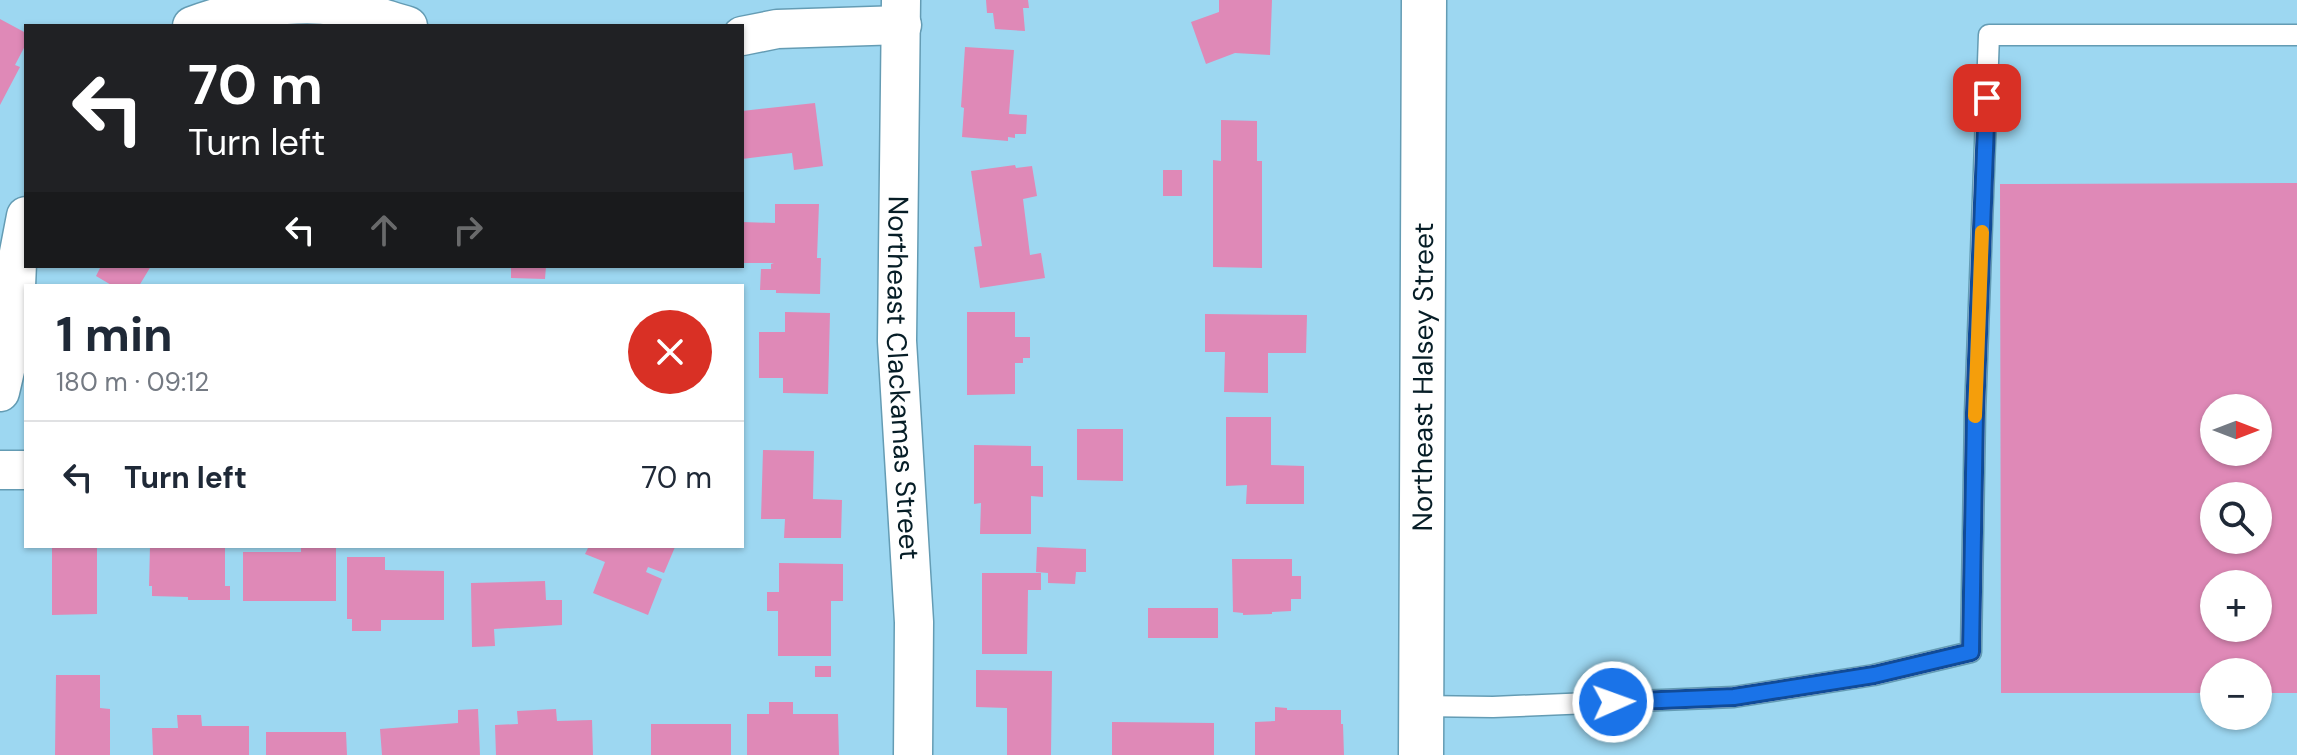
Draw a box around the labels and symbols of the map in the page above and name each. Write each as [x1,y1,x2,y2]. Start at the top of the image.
pin [1953,64,2021,132]
street label: Northeast Clackamas Street [878,196,929,561]
street label: Northeast Halsey Street [1403,222,1442,532]
north arrow [2200,394,2272,466]
position arrow [1571,660,1655,744]

